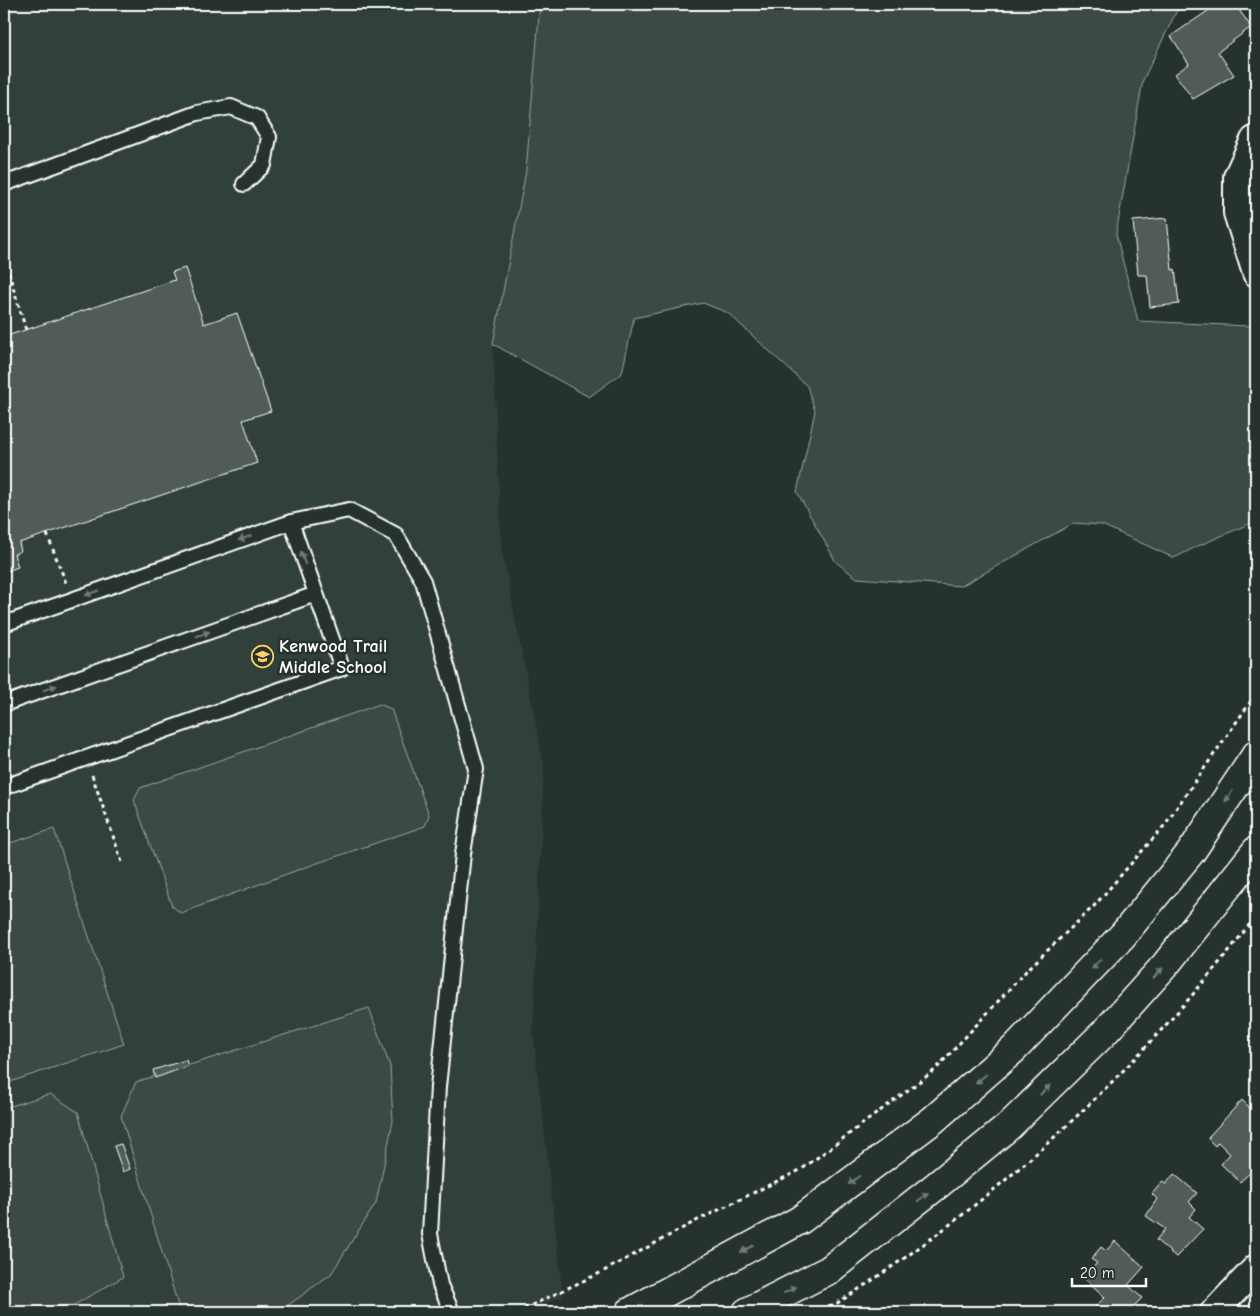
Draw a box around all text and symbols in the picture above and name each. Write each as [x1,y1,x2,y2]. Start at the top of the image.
one-way arrow [237,535,252,543]
one-way arrow [299,550,307,565]
one-way arrow [84,590,99,597]
one-way arrow [196,629,211,637]
place label: Kenwood Trail Middle School [279,636,387,678]
school or university icon: Kenwood Trail Middle School [251,644,275,668]
one-way arrow [42,684,57,691]
one-way arrow [1224,789,1234,802]
one-way arrow [1090,958,1102,970]
one-way arrow [1152,968,1164,980]
one-way arrow [975,1073,987,1085]
one-way arrow [1039,1085,1051,1097]
one-way arrow [847,1175,861,1185]
one-way arrow [916,1191,929,1202]
one-way arrow [740,1245,754,1253]
scale bar [1072,1256,1146,1288]
text: 20 m [1080,1264,1114,1282]
one-way arrow [783,1286,797,1294]

